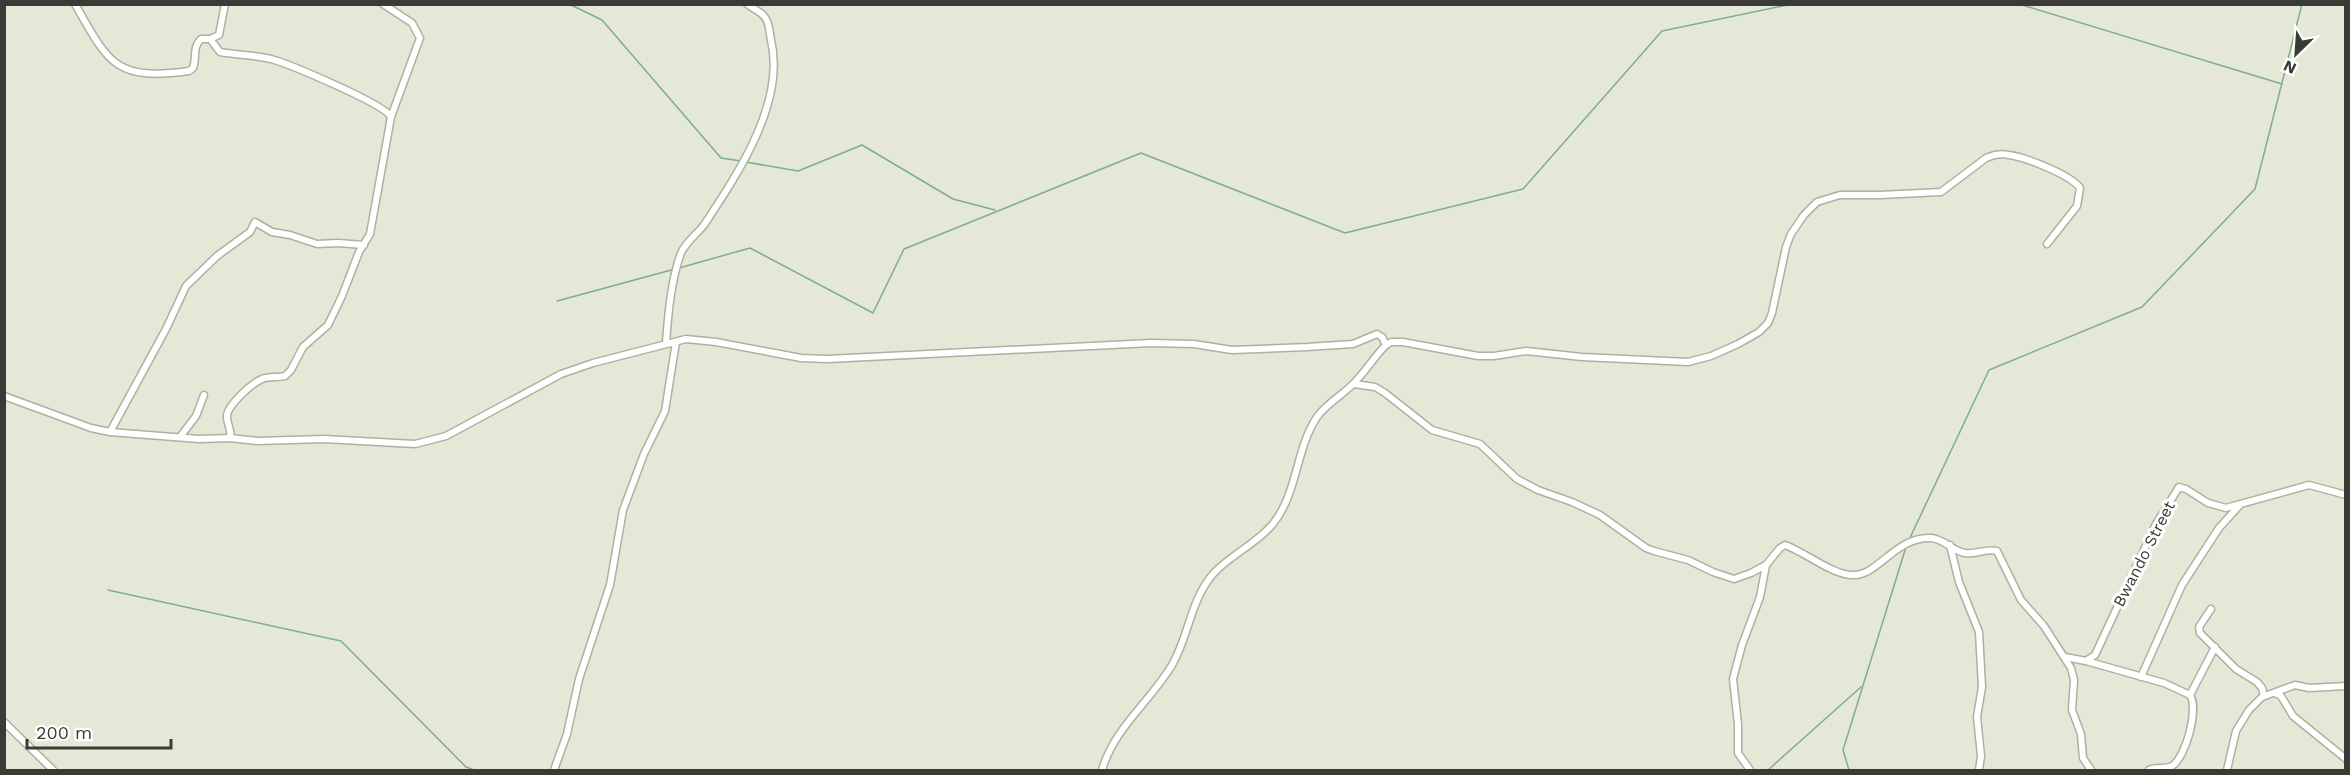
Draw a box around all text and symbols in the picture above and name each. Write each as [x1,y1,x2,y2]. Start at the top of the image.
north arrow [2266,24,2326,84]
text: N [2280,56,2299,78]
street label: Bwando Street [2109,498,2179,610]
scale bar [27,712,171,750]
text: 200 m [36,722,92,743]

